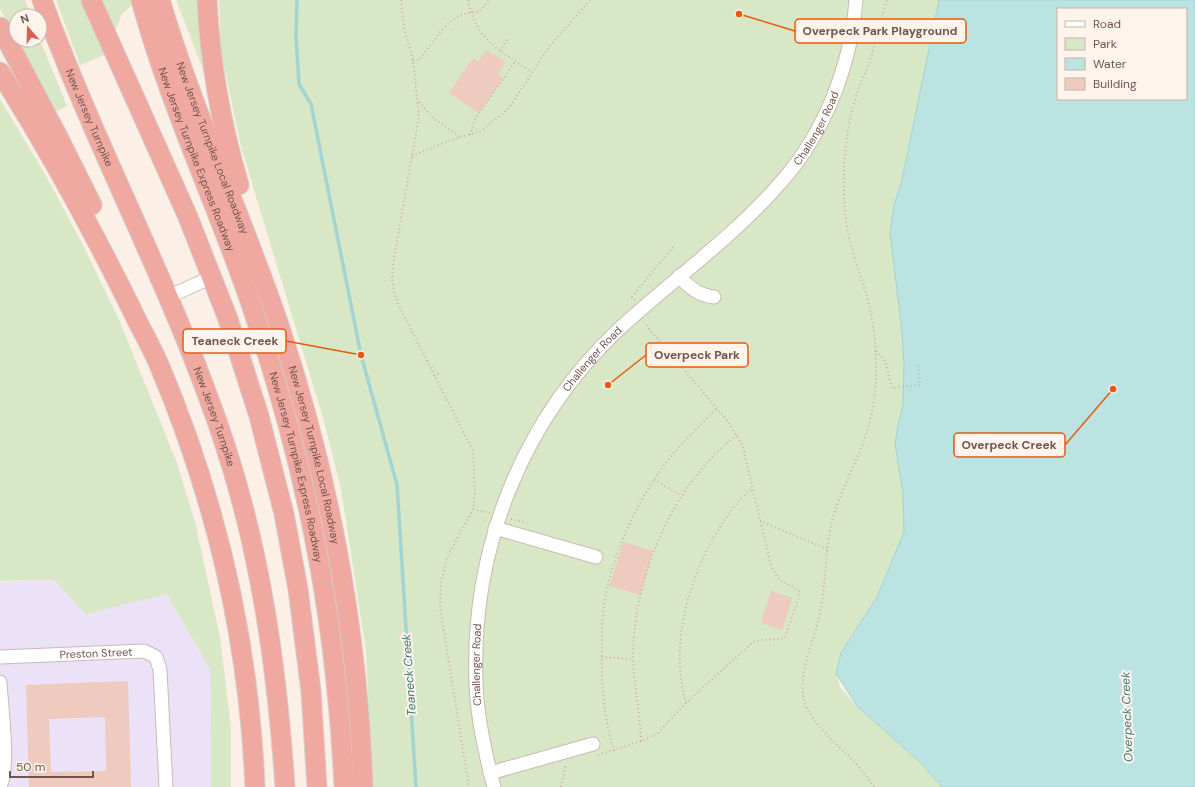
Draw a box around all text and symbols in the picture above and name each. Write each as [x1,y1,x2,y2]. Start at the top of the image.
north arrow [8,8,48,48]
legend [1057,8,1187,100]
text: N [18,11,31,27]
text: Road [1093,16,1121,32]
callout: Overpeck Park Playground [795,19,966,43]
text: Overpeck Park Playground [803,23,958,39]
text: Park [1093,36,1117,52]
text: Water [1093,56,1127,72]
street label: New Jersey Turnpike Local Roadway [173,60,252,236]
street label: New Jersey Turnpike Express Roadway [155,65,238,254]
street label: New Jersey Turnpike [62,67,117,169]
text: Building [1093,76,1137,92]
street label: Challenger Road [790,89,842,168]
street label: Challenger Road [559,323,625,394]
callout: Teaneck Creek [183,329,286,353]
text: Teaneck Creek [191,333,279,349]
callout: Overpeck Park [646,343,748,367]
text: Overpeck Park [654,347,740,363]
street label: New Jersey Turnpike Local Roadway [285,364,343,545]
street label: New Jersey Turnpike [190,365,238,468]
street label: New Jersey Turnpike Express Roadway [266,370,326,564]
callout: Overpeck Creek [954,433,1065,457]
text: Overpeck Creek [961,437,1057,453]
street label: Challenger Road [469,623,485,707]
water label: Teaneck Creek [398,633,420,717]
street label: Preston Street [59,644,133,662]
water label: Overpeck Creek [1117,671,1137,762]
scale bar [10,753,93,779]
text: 50 m [16,759,45,775]

